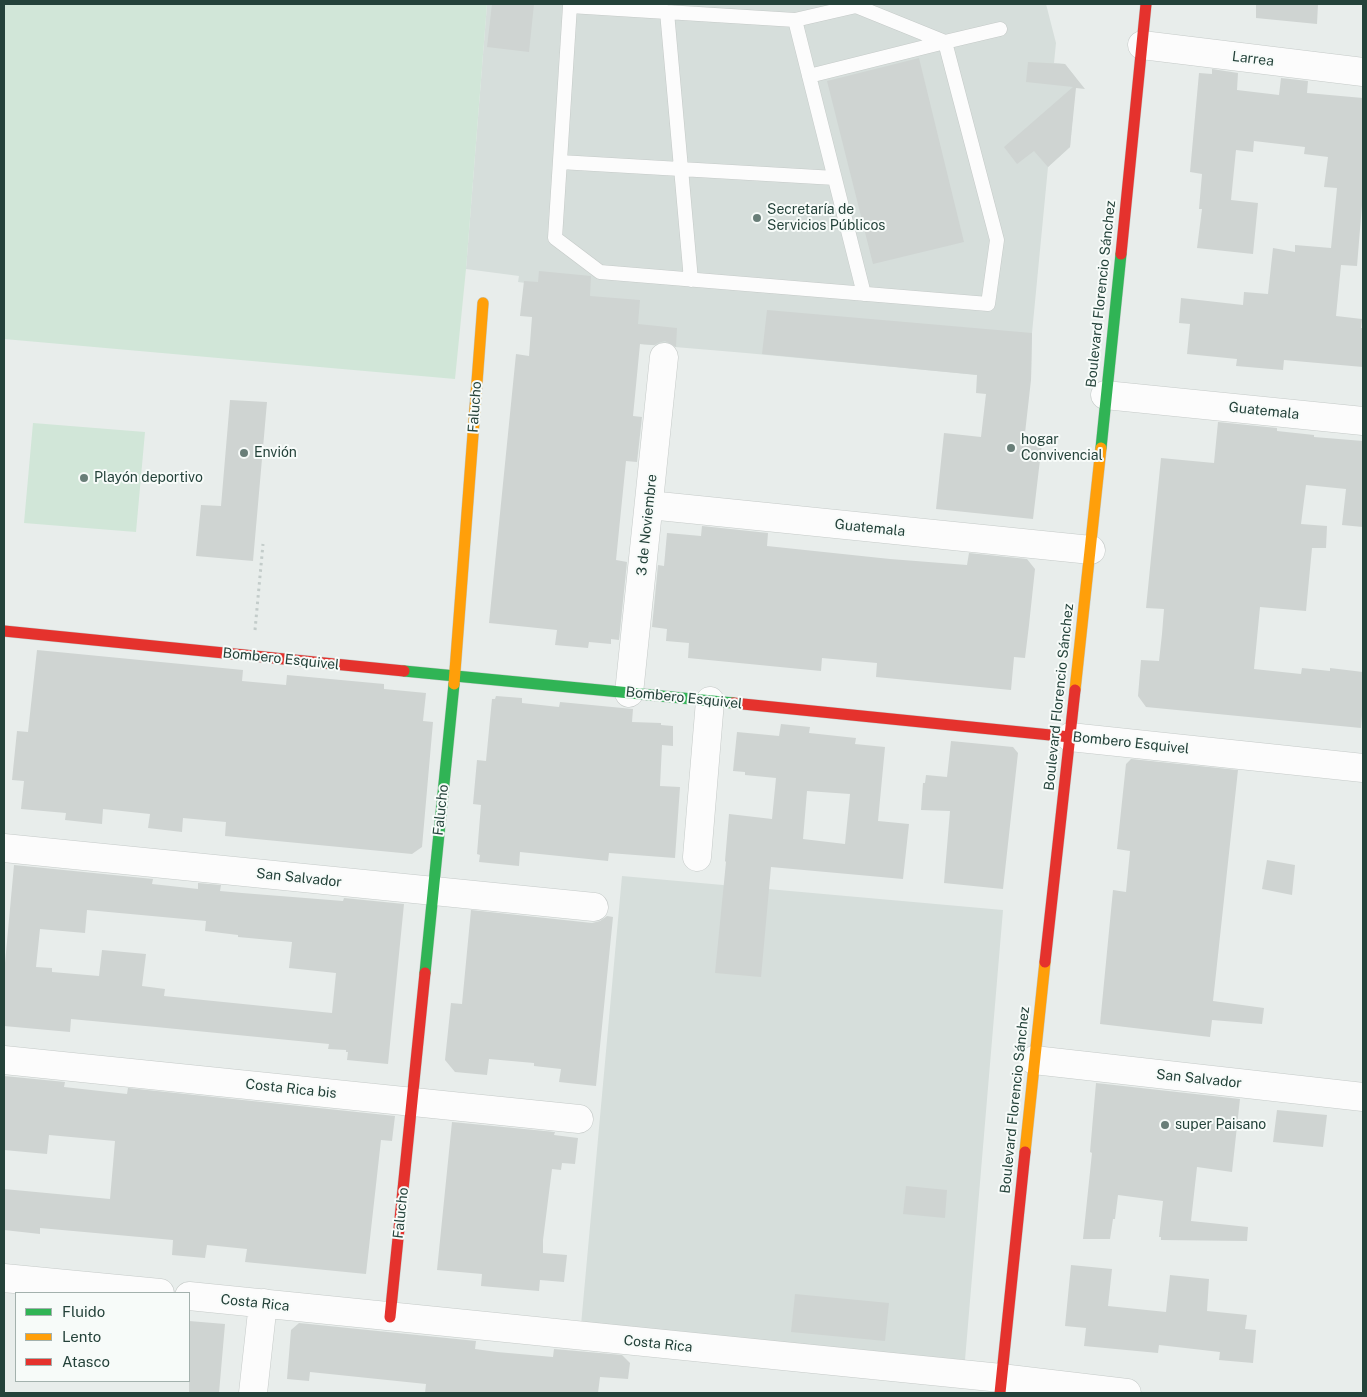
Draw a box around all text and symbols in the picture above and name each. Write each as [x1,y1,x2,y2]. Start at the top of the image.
street label: Larrea [1231,48,1275,70]
street label: Boulevard Florencio Sánchez [1083,200,1119,388]
place label: Secretaría de Servicios Públicos [767,202,885,234]
marker: Secretaría de Servicios Públicos [751,212,763,224]
street label: Falucho [465,381,485,433]
street label: Guatemala [1228,399,1300,423]
place label: hogar Convivencial [1021,432,1103,464]
marker: hogar Convivencial [1005,442,1017,454]
place label: Envión [254,445,297,461]
marker: Envión [238,447,250,459]
place label: Playón deportivo [94,470,203,486]
marker: Playón deportivo [78,472,90,484]
street label: 3 de Noviembre [633,473,661,577]
street label: Guatemala [834,516,906,540]
street label: Boulevard Florencio Sánchez [1041,603,1077,791]
street label: Bombero Esquivel [222,645,340,673]
street label: Bombero Esquivel [625,684,743,712]
street label: Bombero Esquivel [1072,729,1190,757]
street label: Falucho [430,783,452,837]
street label: San Salvador [255,865,343,891]
street label: Boulevard Florencio Sánchez [997,1006,1033,1194]
street label: San Salvador [1155,1066,1243,1092]
street label: Costa Rica bis [245,1076,337,1102]
place label: super Paisano [1175,1117,1266,1133]
marker: super Paisano [1159,1119,1171,1131]
street label: Falucho [390,1186,412,1240]
street label: Costa Rica [220,1291,290,1315]
legend [15,1292,190,1382]
text: Fluido [62,1303,105,1320]
text: Lento [62,1328,101,1345]
street label: Costa Rica [623,1332,693,1356]
text: Atasco [62,1353,110,1370]

